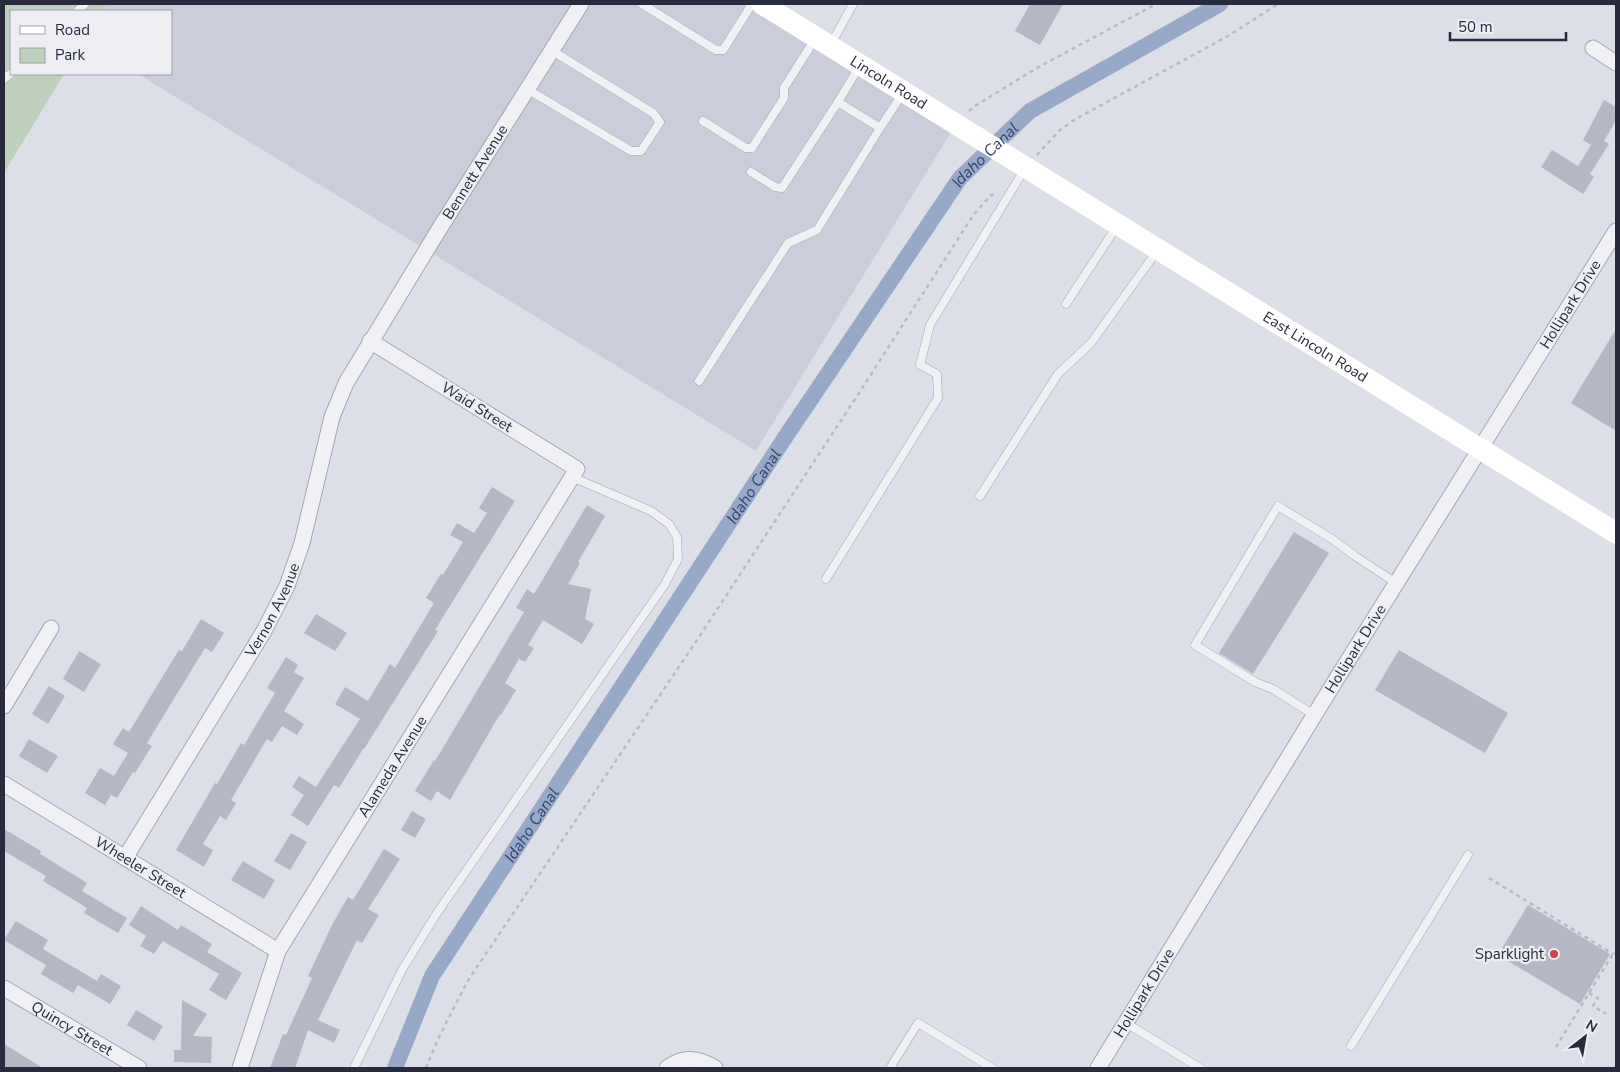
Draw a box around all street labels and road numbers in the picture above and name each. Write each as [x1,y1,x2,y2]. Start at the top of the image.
street label: Lincoln Road [846,51,931,114]
street label: Bennett Avenue [438,121,513,223]
street label: Hollipark Drive [1535,256,1606,352]
street label: East Lincoln Road [1259,307,1372,387]
street label: Waid Street [438,377,517,437]
street label: Vernon Avenue [240,560,304,662]
street label: Hollipark Drive [1320,600,1391,697]
street label: Alameda Avenue [353,712,431,821]
street label: Wheeler Street [91,832,191,903]
street label: Hollipark Drive [1109,945,1179,1041]
street label: Quincy Street [27,996,117,1061]

